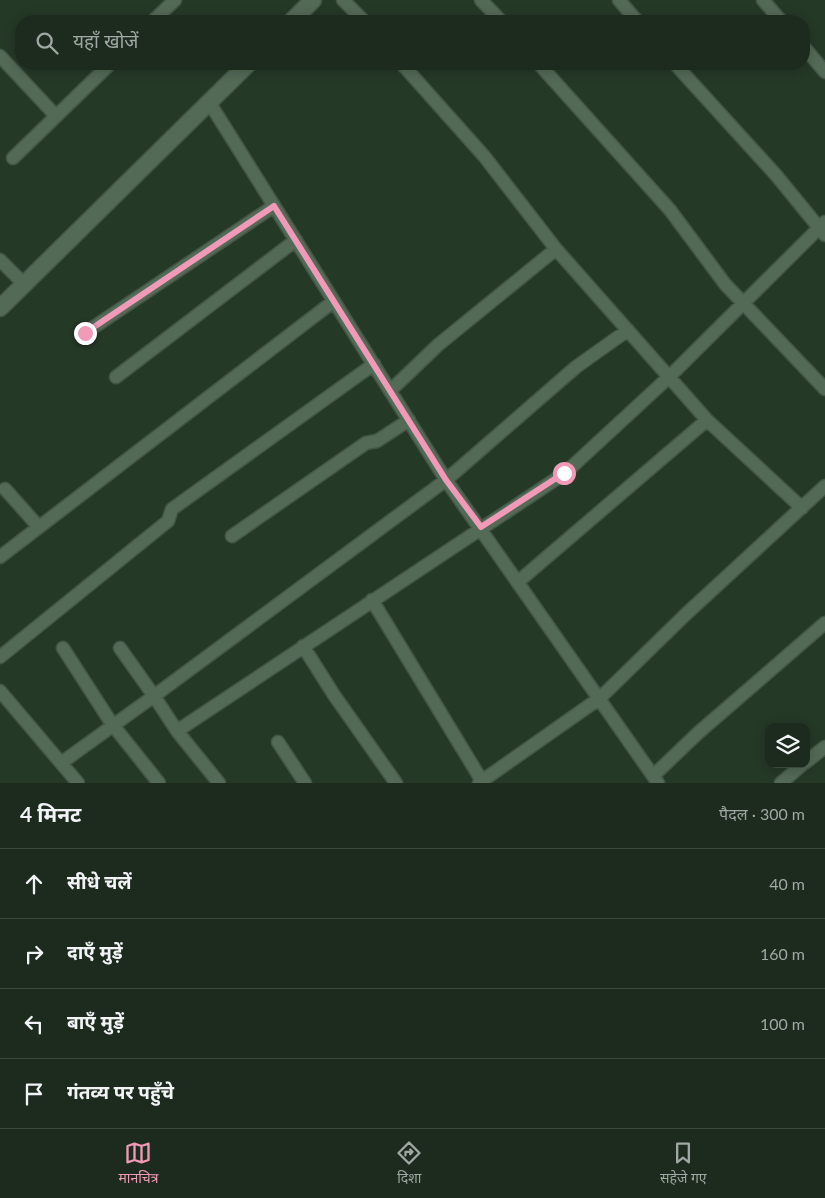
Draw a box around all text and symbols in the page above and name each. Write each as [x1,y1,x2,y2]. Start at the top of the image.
search box [15,15,810,70]
icon: search [33,29,61,57]
text: यहाँ खोजें [73,29,138,52]
route end [74,322,97,345]
route start [553,462,576,485]
map controls [765,723,810,768]
button: layers [765,723,810,768]
text: 4 मिनट [20,801,81,826]
text: पैदल · 300 m [719,804,805,823]
icon: ahead [20,870,48,898]
text: सीधे चलें [67,870,132,893]
text: 40 m [769,874,805,893]
icon: right [20,940,48,968]
text: दाएँ मुड़ें [67,940,123,963]
text: 160 m [760,944,805,963]
icon: left [20,1010,48,1038]
text: बाएँ मुड़ें [67,1010,124,1033]
text: 100 m [760,1014,805,1033]
icon: arrive [20,1080,48,1108]
text: गंतव्य पर पहुँचे [67,1080,174,1103]
tab: मानचित्र [118,1139,158,1189]
tab: दिशा [395,1139,423,1189]
tab: सहेजे गए [660,1139,707,1189]

